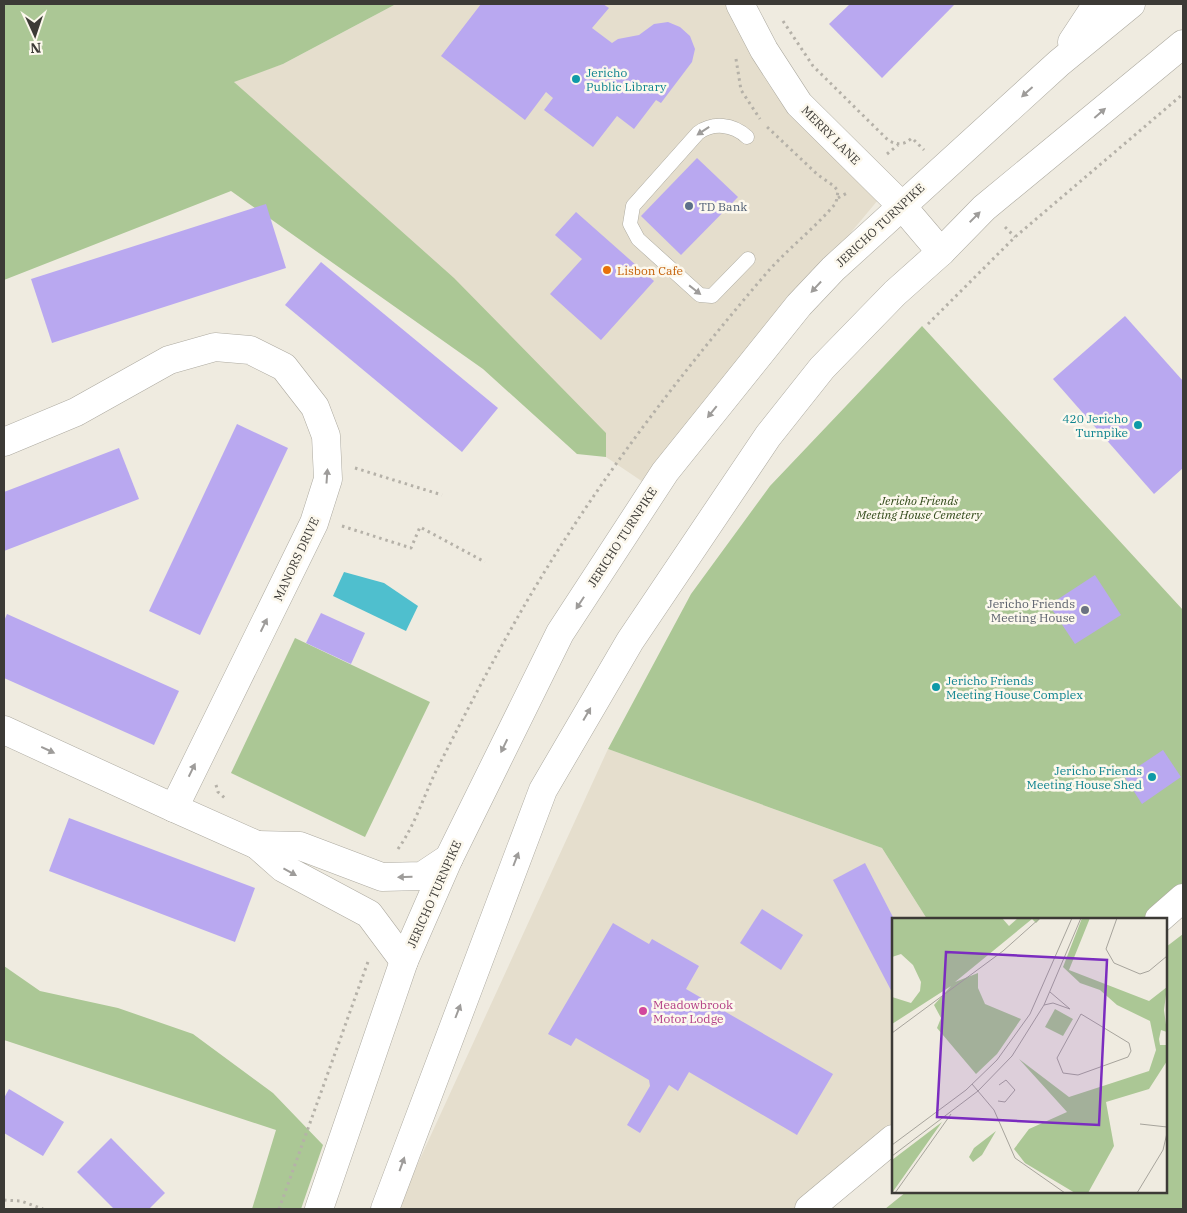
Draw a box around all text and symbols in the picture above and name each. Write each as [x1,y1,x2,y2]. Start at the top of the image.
north arrow [10,10,60,60]
text: N [30,39,42,57]
place label: Jericho Public Library [586,65,667,94]
marker: Jericho Public Library [570,73,582,85]
one-way arrow [1022,86,1034,98]
street label: MERRY LANE [799,103,863,167]
one-way arrow [1094,107,1106,119]
one-way arrow [696,127,710,136]
street label: JERICHO TURNPIKE [833,180,927,270]
place label: TD Bank [699,199,747,214]
marker: TD Bank [683,200,695,212]
one-way arrow [969,211,981,223]
place label: Lisbon Cafe [617,263,683,278]
marker: Lisbon Cafe [601,264,613,276]
one-way arrow [810,281,822,293]
one-way arrow [689,285,702,295]
one-way arrow [706,405,717,418]
place label: 420 Jericho Turnpike [1062,411,1128,440]
marker: 420 Jericho Turnpike [1132,419,1144,431]
one-way arrow [324,467,332,483]
street label: JERICHO TURNPIKE [584,484,660,590]
park label: Jericho Friends Meeting House Cemetery [855,493,983,522]
street label: MANORS DRIVE [270,515,322,603]
one-way arrow [575,596,584,609]
place label: Jericho Friends Meeting House [987,596,1075,625]
marker: Jericho Friends Meeting House [1079,604,1091,616]
one-way arrow [260,617,268,632]
place label: Jericho Friends Meeting House Complex [946,673,1083,702]
marker: Jericho Friends Meeting House Complex [930,681,942,693]
one-way arrow [583,707,592,720]
one-way arrow [500,739,508,753]
one-way arrow [41,746,55,754]
one-way arrow [188,763,196,777]
place label: Jericho Friends Meeting House Shed [1027,763,1142,792]
marker: Jericho Friends Meeting House Shed [1146,771,1158,783]
street label: JERICHO TURNPIKE [404,838,464,950]
one-way arrow [512,851,520,866]
one-way arrow [283,868,298,876]
one-way arrow [397,873,413,881]
inset map [892,918,1167,1193]
place label: Meadowbrook Motor Lodge [653,997,733,1026]
one-way arrow [455,1004,463,1018]
marker: Meadowbrook Motor Lodge [637,1005,649,1017]
one-way arrow [399,1156,406,1171]

